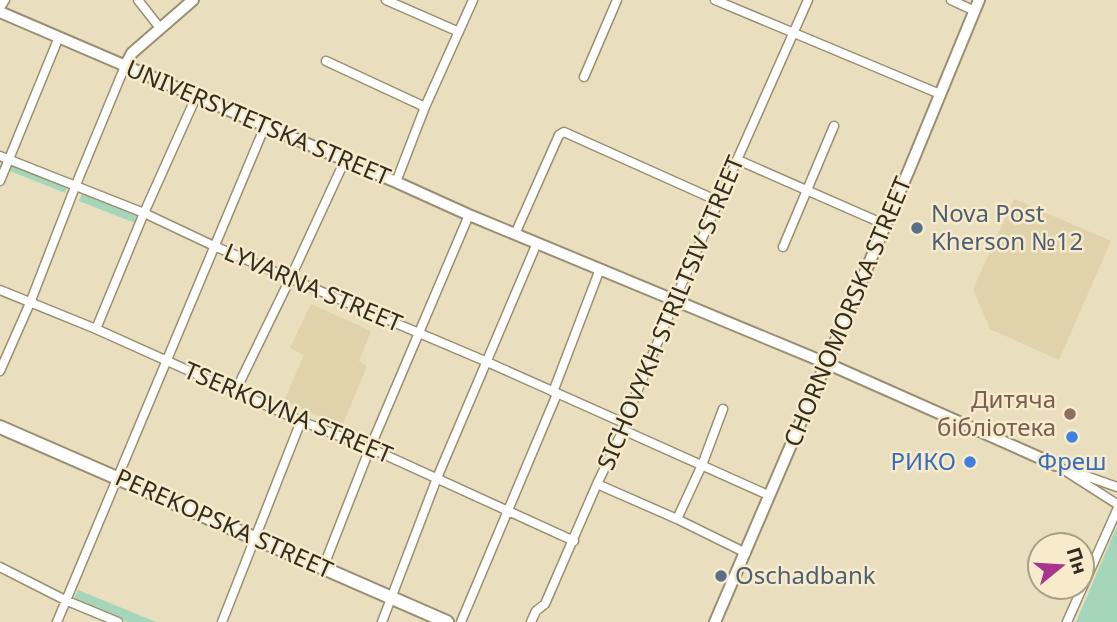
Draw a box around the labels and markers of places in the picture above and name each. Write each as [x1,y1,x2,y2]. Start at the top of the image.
place label: Nova Post Kherson №12 [931,196,1083,257]
marker: Nova Post Kherson №12 [909,220,925,236]
place label: Дитяча бібліотека [937,382,1056,443]
marker: Дитяча бібліотека [1062,406,1078,422]
marker: Фреш [1064,429,1080,445]
place label: РИКО [891,444,956,477]
place label: Фреш [1038,444,1106,477]
marker: РИКО [962,454,978,470]
place label: Oschadbank [735,558,876,591]
marker: Oschadbank [713,568,729,584]

